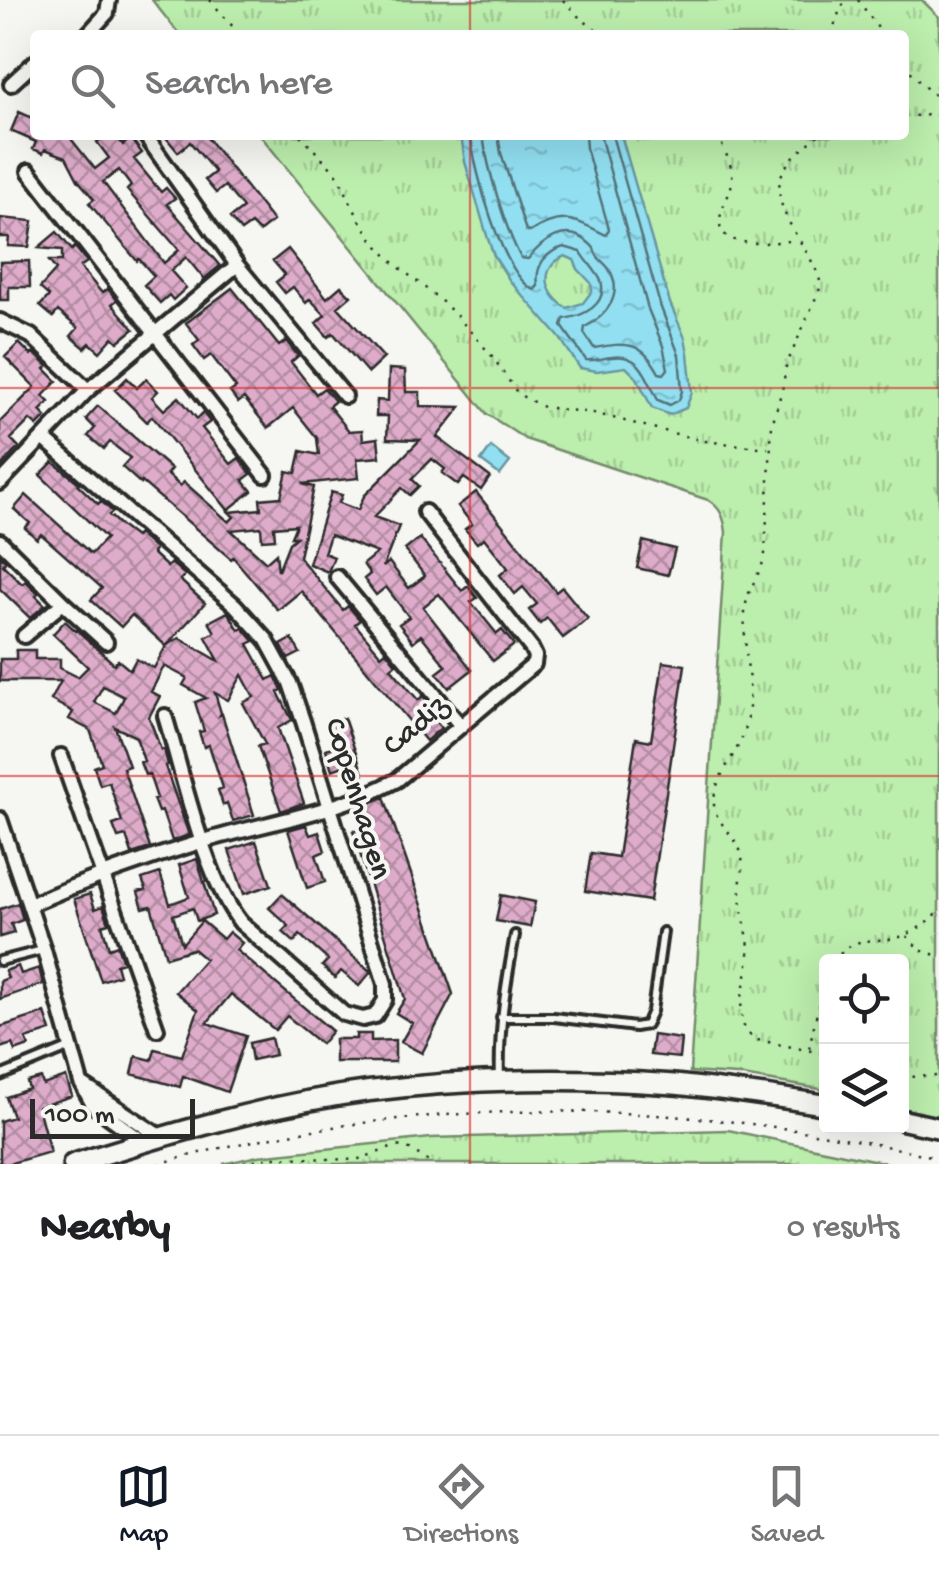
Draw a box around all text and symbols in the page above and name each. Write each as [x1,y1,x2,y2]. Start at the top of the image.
search box [30,30,909,140]
icon: search [65,58,120,113]
text: Search here [145,63,332,107]
street label: Cadiz [376,688,459,766]
street label: Copenhagen [314,714,398,884]
map controls [819,954,909,1134]
button: locate [819,954,909,1044]
button: layers [819,1044,909,1134]
scale bar [30,1094,195,1138]
text: 100 m [45,1100,115,1133]
text: Nearby [40,1205,170,1254]
text: 0 results [787,1210,899,1248]
tab: Map [116,1459,171,1552]
tab: Directions [404,1459,518,1552]
tab: Saved [751,1459,823,1552]

